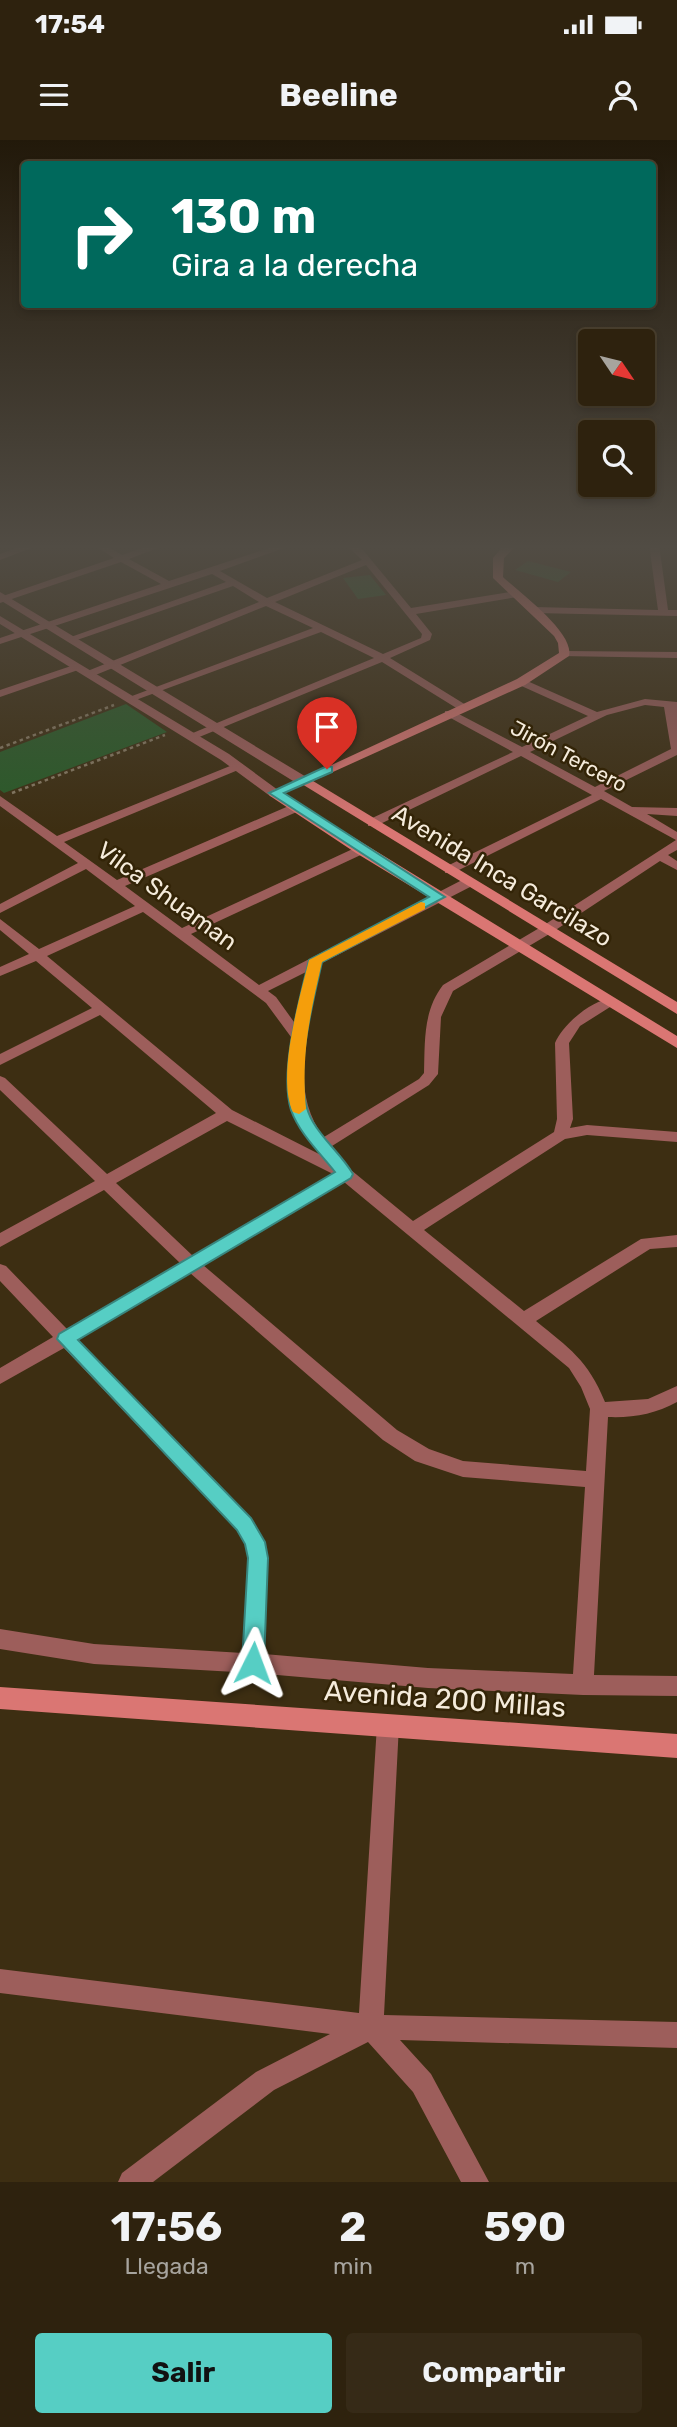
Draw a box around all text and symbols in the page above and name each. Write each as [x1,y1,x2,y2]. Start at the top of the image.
text: 17:54 [35,9,105,40]
icon: menu [35,76,73,114]
text: Beeline [279,76,398,114]
icon: person [604,76,642,114]
text: 130 m [171,187,316,245]
icon: right [56,189,147,280]
text: Gira a la derecha [171,246,418,284]
north arrow [578,329,654,406]
map controls [578,329,655,497]
button: search [578,420,655,497]
pin [297,697,357,769]
icon: arrive [308,708,346,746]
street label: Jirón Tercero [506,715,632,797]
street label: Avenida Inca Garcilazo [387,799,617,953]
street label: Vilca Shuaman [92,836,242,956]
position arrow [216,1626,290,1700]
street label: Avenida 200 Millas [323,1674,567,1724]
text: 17:56 [111,2202,222,2252]
text: 2 [339,2202,367,2252]
text: 590 [484,2202,566,2252]
text: Llegada [124,2252,209,2280]
text: min [333,2252,373,2280]
text: m [515,2252,535,2280]
button: Salir [35,2333,332,2413]
button: Compartir [346,2333,642,2413]

